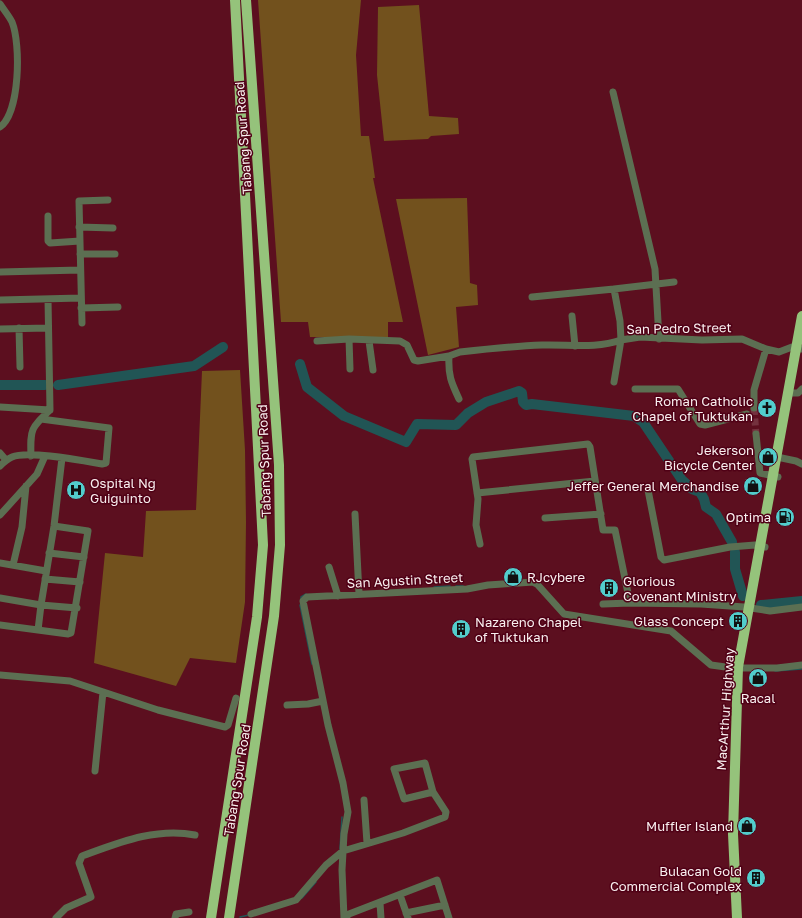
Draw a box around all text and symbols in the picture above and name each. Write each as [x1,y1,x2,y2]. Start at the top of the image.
street label: Tabang Spur Road [231,81,255,195]
street label: San Pedro Street [626,319,732,337]
place label: Roman Catholic Chapel of Tuktukan [632,393,753,424]
church icon: Roman Catholic Chapel of Tuktukan [756,397,778,419]
street label: Tabang Spur Road [254,404,274,518]
place label: Jekerson Bicycle Center [664,442,754,473]
shop icon: Jekerson Bicycle Center [757,446,779,468]
place label: Ospital Ng Guiguinto [90,475,156,506]
shop icon: Jeffer General Merchandise [742,475,764,497]
place label: Jeffer General Merchandise [567,478,739,494]
hospital icon: Ospital Ng Guiguinto [65,479,87,501]
fuel station icon: Optima [774,506,796,528]
place label: Optima [726,509,771,525]
shop icon: RJcybere [502,566,524,588]
street label: San Agustin Street [346,569,464,591]
place label: RJcybere [527,569,585,585]
place label: Glorious Covenant Ministry [623,573,737,604]
building icon: Glorious Covenant Ministry [598,577,620,599]
building icon: Glass Concept [727,610,749,632]
place label: Glass Concept [634,613,724,629]
place label: Nazareno Chapel of Tuktukan [475,614,582,645]
building icon: Nazareno Chapel of Tuktukan [450,618,472,640]
street label: MacArthur Highway [713,646,737,771]
shop icon: Racal [747,667,769,689]
place label: Racal [741,690,775,706]
street label: Tabang Spur Road [220,723,254,837]
shop icon: Muffler Island [736,815,758,837]
place label: Muffler Island [646,818,733,834]
place label: Bulacan Gold Commercial Complex [610,863,742,894]
building icon: Bulacan Gold Commercial Complex [745,867,767,889]

